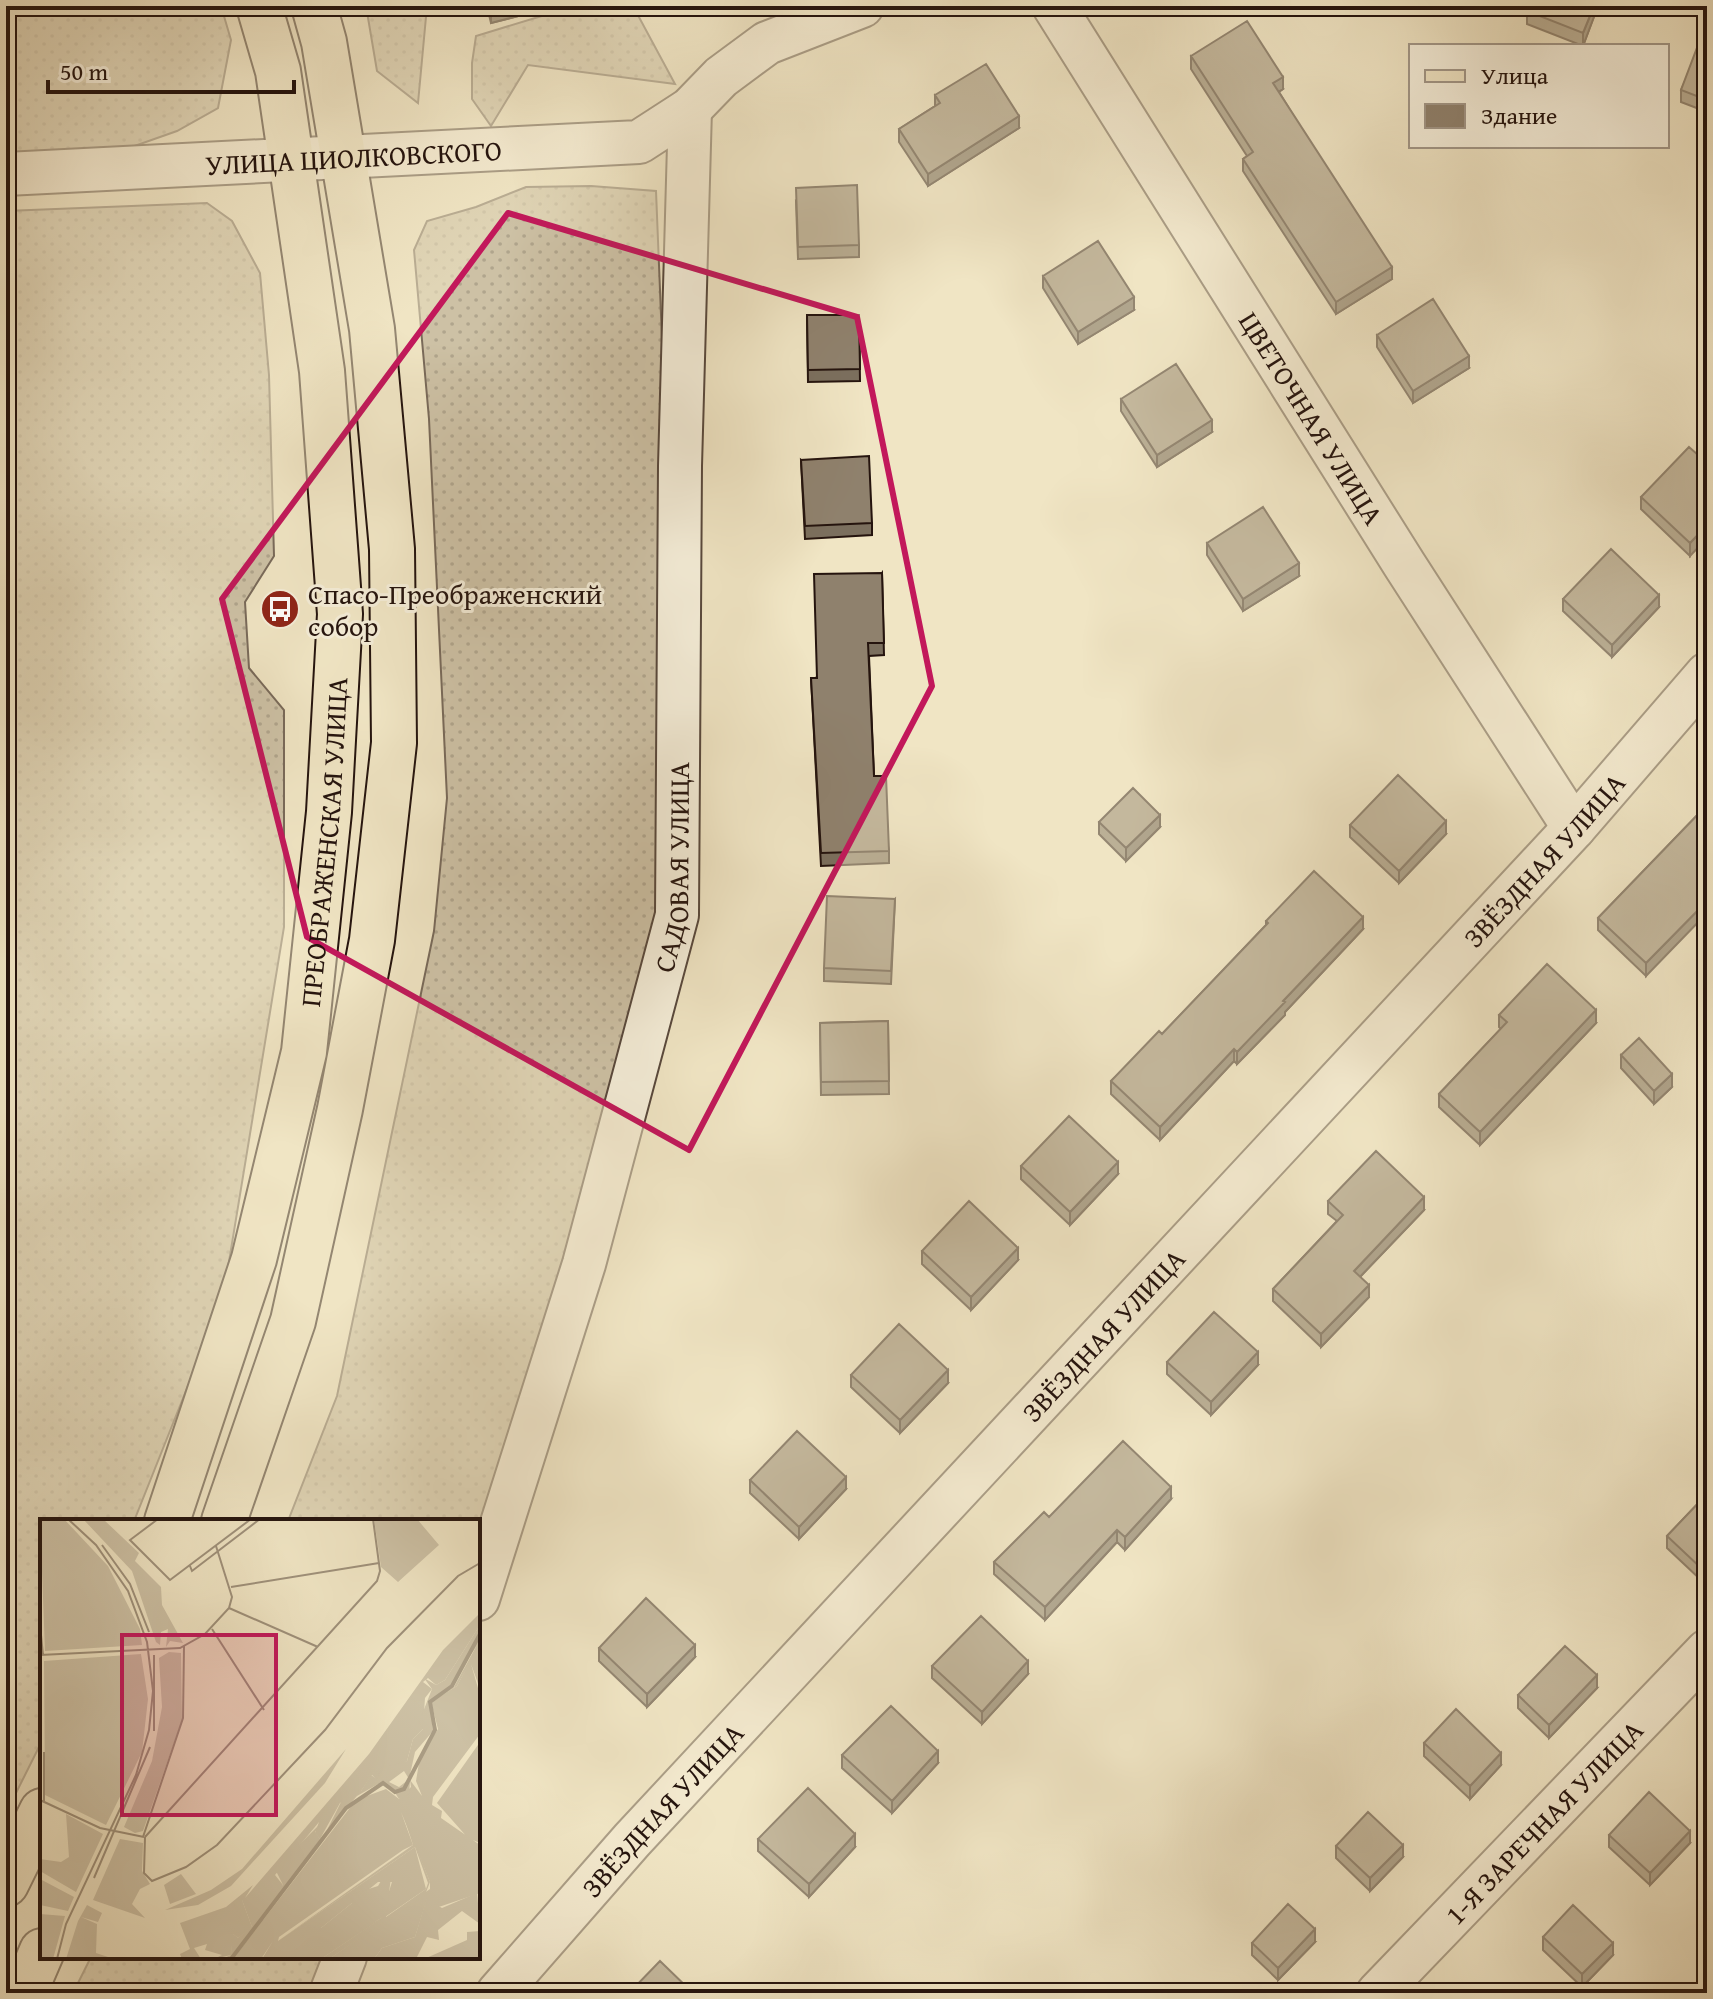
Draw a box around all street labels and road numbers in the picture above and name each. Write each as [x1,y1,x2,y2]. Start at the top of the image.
street label: УЛИЦА ЦИОЛКОВСКОГО [204,128,503,184]
street label: ЦВЕТОЧНАЯ УЛИЦА [1230,303,1395,532]
street label: ПРЕОБРАЖЕНСКАЯ УЛИЦА [288,676,357,1009]
street label: САДОВАЯ УЛИЦА [642,762,699,977]
street label: ЗВЁЗДНАЯ УЛИЦА [1453,763,1634,956]
street label: ЗВЁЗДНАЯ УЛИЦА [1011,1239,1194,1430]
street label: 1-Я ЗАРЕЧНАЯ УЛИЦА [1434,1710,1652,1933]
street label: ЗВЁЗДНАЯ УЛИЦА [571,1713,752,1906]

